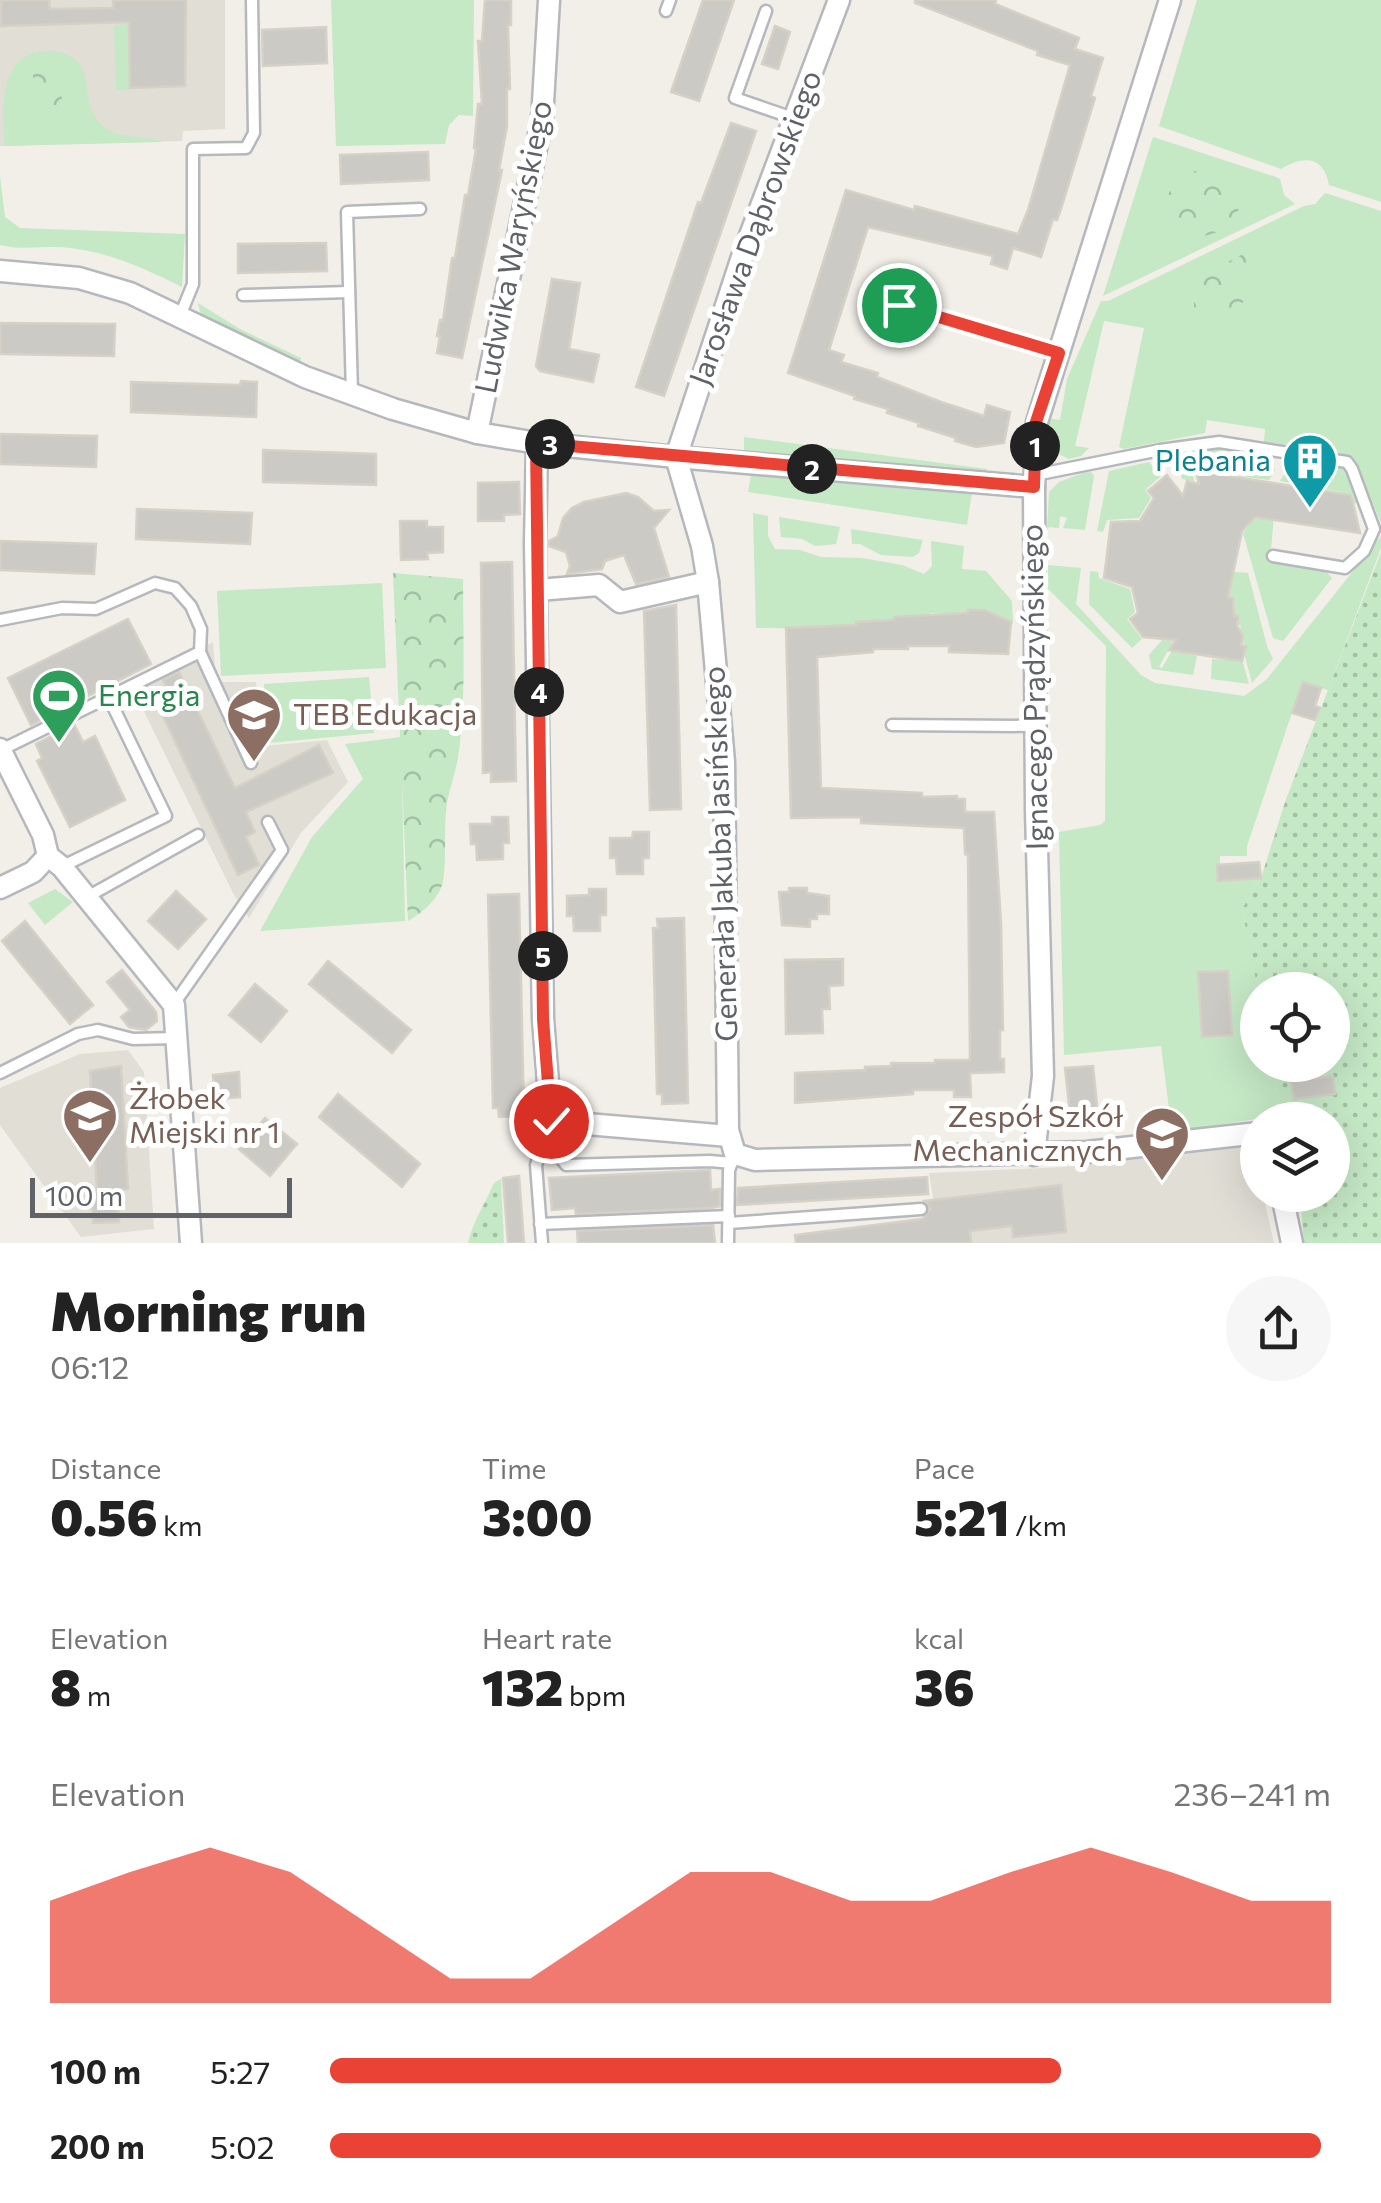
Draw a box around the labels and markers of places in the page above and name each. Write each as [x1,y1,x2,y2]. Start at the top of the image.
pin [857,263,942,348]
pin: 3 [525,419,575,469]
pin: 1 [1010,421,1060,471]
building icon: Plebania [1280,431,1340,510]
place label: Plebania [1155,440,1271,477]
pin: 2 [787,444,837,494]
sports icon: Energia [29,666,89,745]
pin: 4 [514,667,564,717]
place label: Energia [98,675,200,712]
school or university icon: TEB Edukacja [224,685,284,764]
place label: TEB Edukacja [293,694,477,731]
pin: 5 [518,931,568,981]
place label: Żłobek Miejski nr 1 [129,1078,280,1149]
pin [509,1079,594,1164]
school or university icon: Żłobek Miejski nr 1 [60,1086,120,1165]
place label: Zespół Szkół Mechanicznych [912,1096,1124,1167]
school or university icon: Zespół Szkół Mechanicznych [1132,1104,1192,1183]

